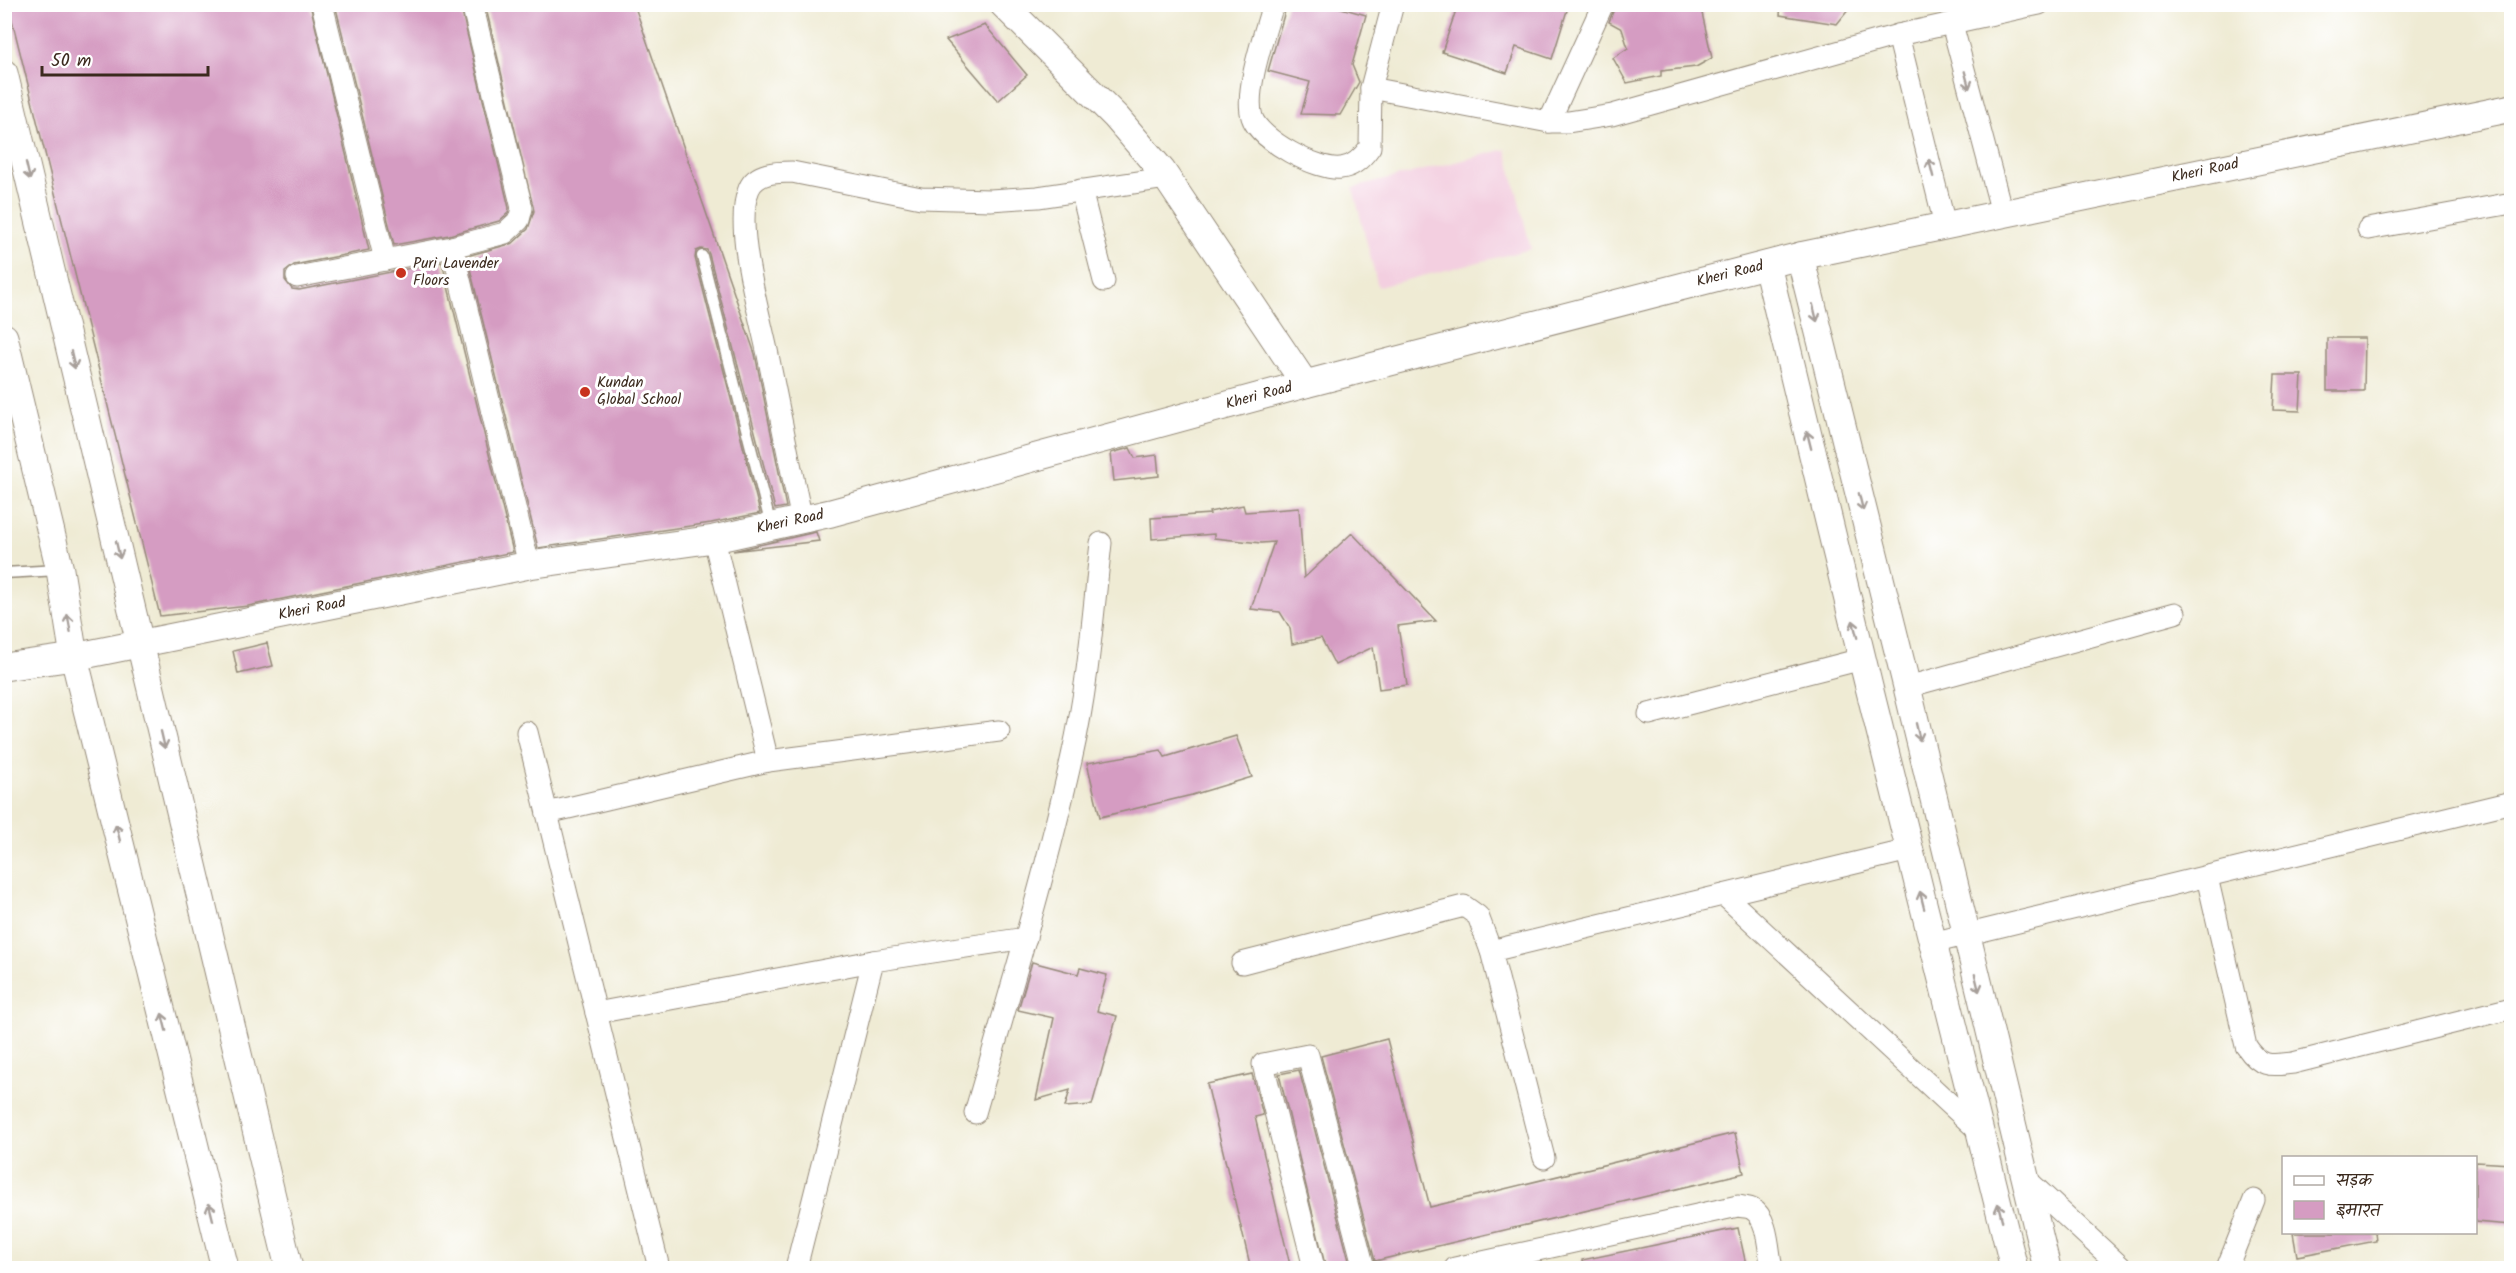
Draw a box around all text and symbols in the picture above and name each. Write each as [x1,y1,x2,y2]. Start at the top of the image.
scale bar [42,39,208,77]
text: 50 m [51,47,91,76]
one-way arrow [1961,70,1973,89]
street label: Kheri Road [2169,152,2241,190]
one-way arrow [1924,159,1936,178]
one-way arrow [22,161,34,180]
place label: Puri Lavender Floors [413,252,499,293]
street label: Kheri Road [1694,254,1767,294]
marker: Puri Lavender Floors [394,266,408,280]
one-way arrow [1809,303,1821,322]
one-way arrow [68,350,79,370]
place label: Kundan Global School [597,371,682,412]
street label: Kheri Road [1223,375,1296,416]
marker: Kundan Global School [578,385,592,399]
one-way arrow [1802,431,1814,450]
one-way arrow [1856,492,1868,511]
street label: Kheri Road [754,503,826,541]
one-way arrow [112,540,124,559]
street label: Kheri Road [276,591,348,627]
one-way arrow [63,613,74,633]
one-way arrow [1848,620,1860,639]
one-way arrow [1913,722,1924,741]
one-way arrow [157,730,169,749]
one-way arrow [111,824,123,843]
one-way arrow [1915,891,1927,910]
one-way arrow [1972,973,1984,992]
one-way arrow [158,1013,170,1032]
legend [2282,1156,2477,1234]
text: सड़क [2336,1167,2374,1196]
text: इमारत [2336,1197,2384,1226]
one-way arrow [204,1202,216,1221]
one-way arrow [1993,1202,2005,1221]

